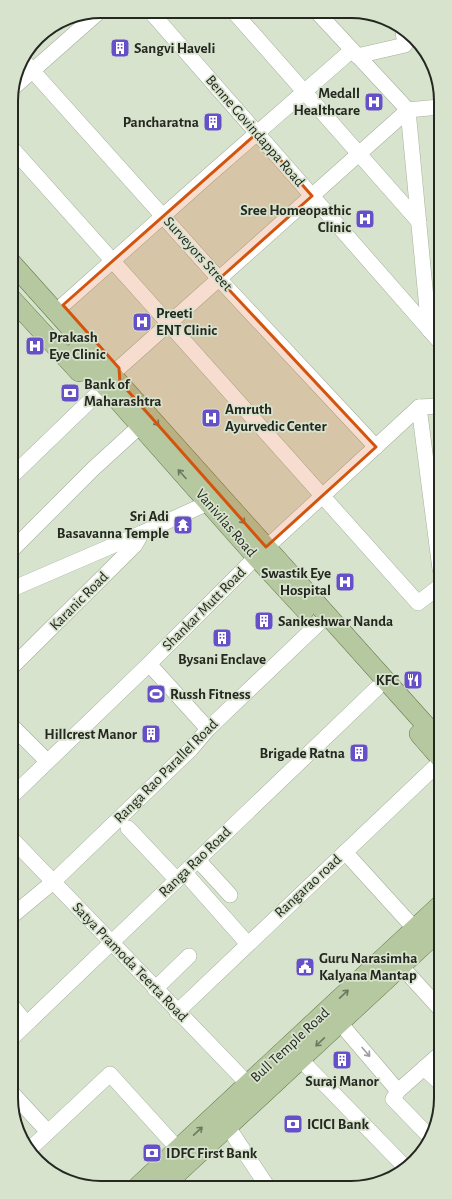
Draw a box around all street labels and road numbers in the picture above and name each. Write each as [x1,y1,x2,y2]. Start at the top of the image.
street label: Benne Govindappa Road [203,72,307,190]
street label: Surveyors Street [161,214,235,294]
street label: Vanivilas Road [193,486,259,560]
street label: Shankar Mutt Road [159,564,249,654]
street label: Karanic Road [47,569,111,633]
street label: Ranga Rao Parallel Road [111,716,221,826]
street label: Ranga Rao Road [156,824,234,900]
street label: Rangarao road [272,851,344,920]
street label: Satya Pramoda Teerta Road [69,900,191,1024]
street label: Bull Temple Road [248,1005,332,1085]

